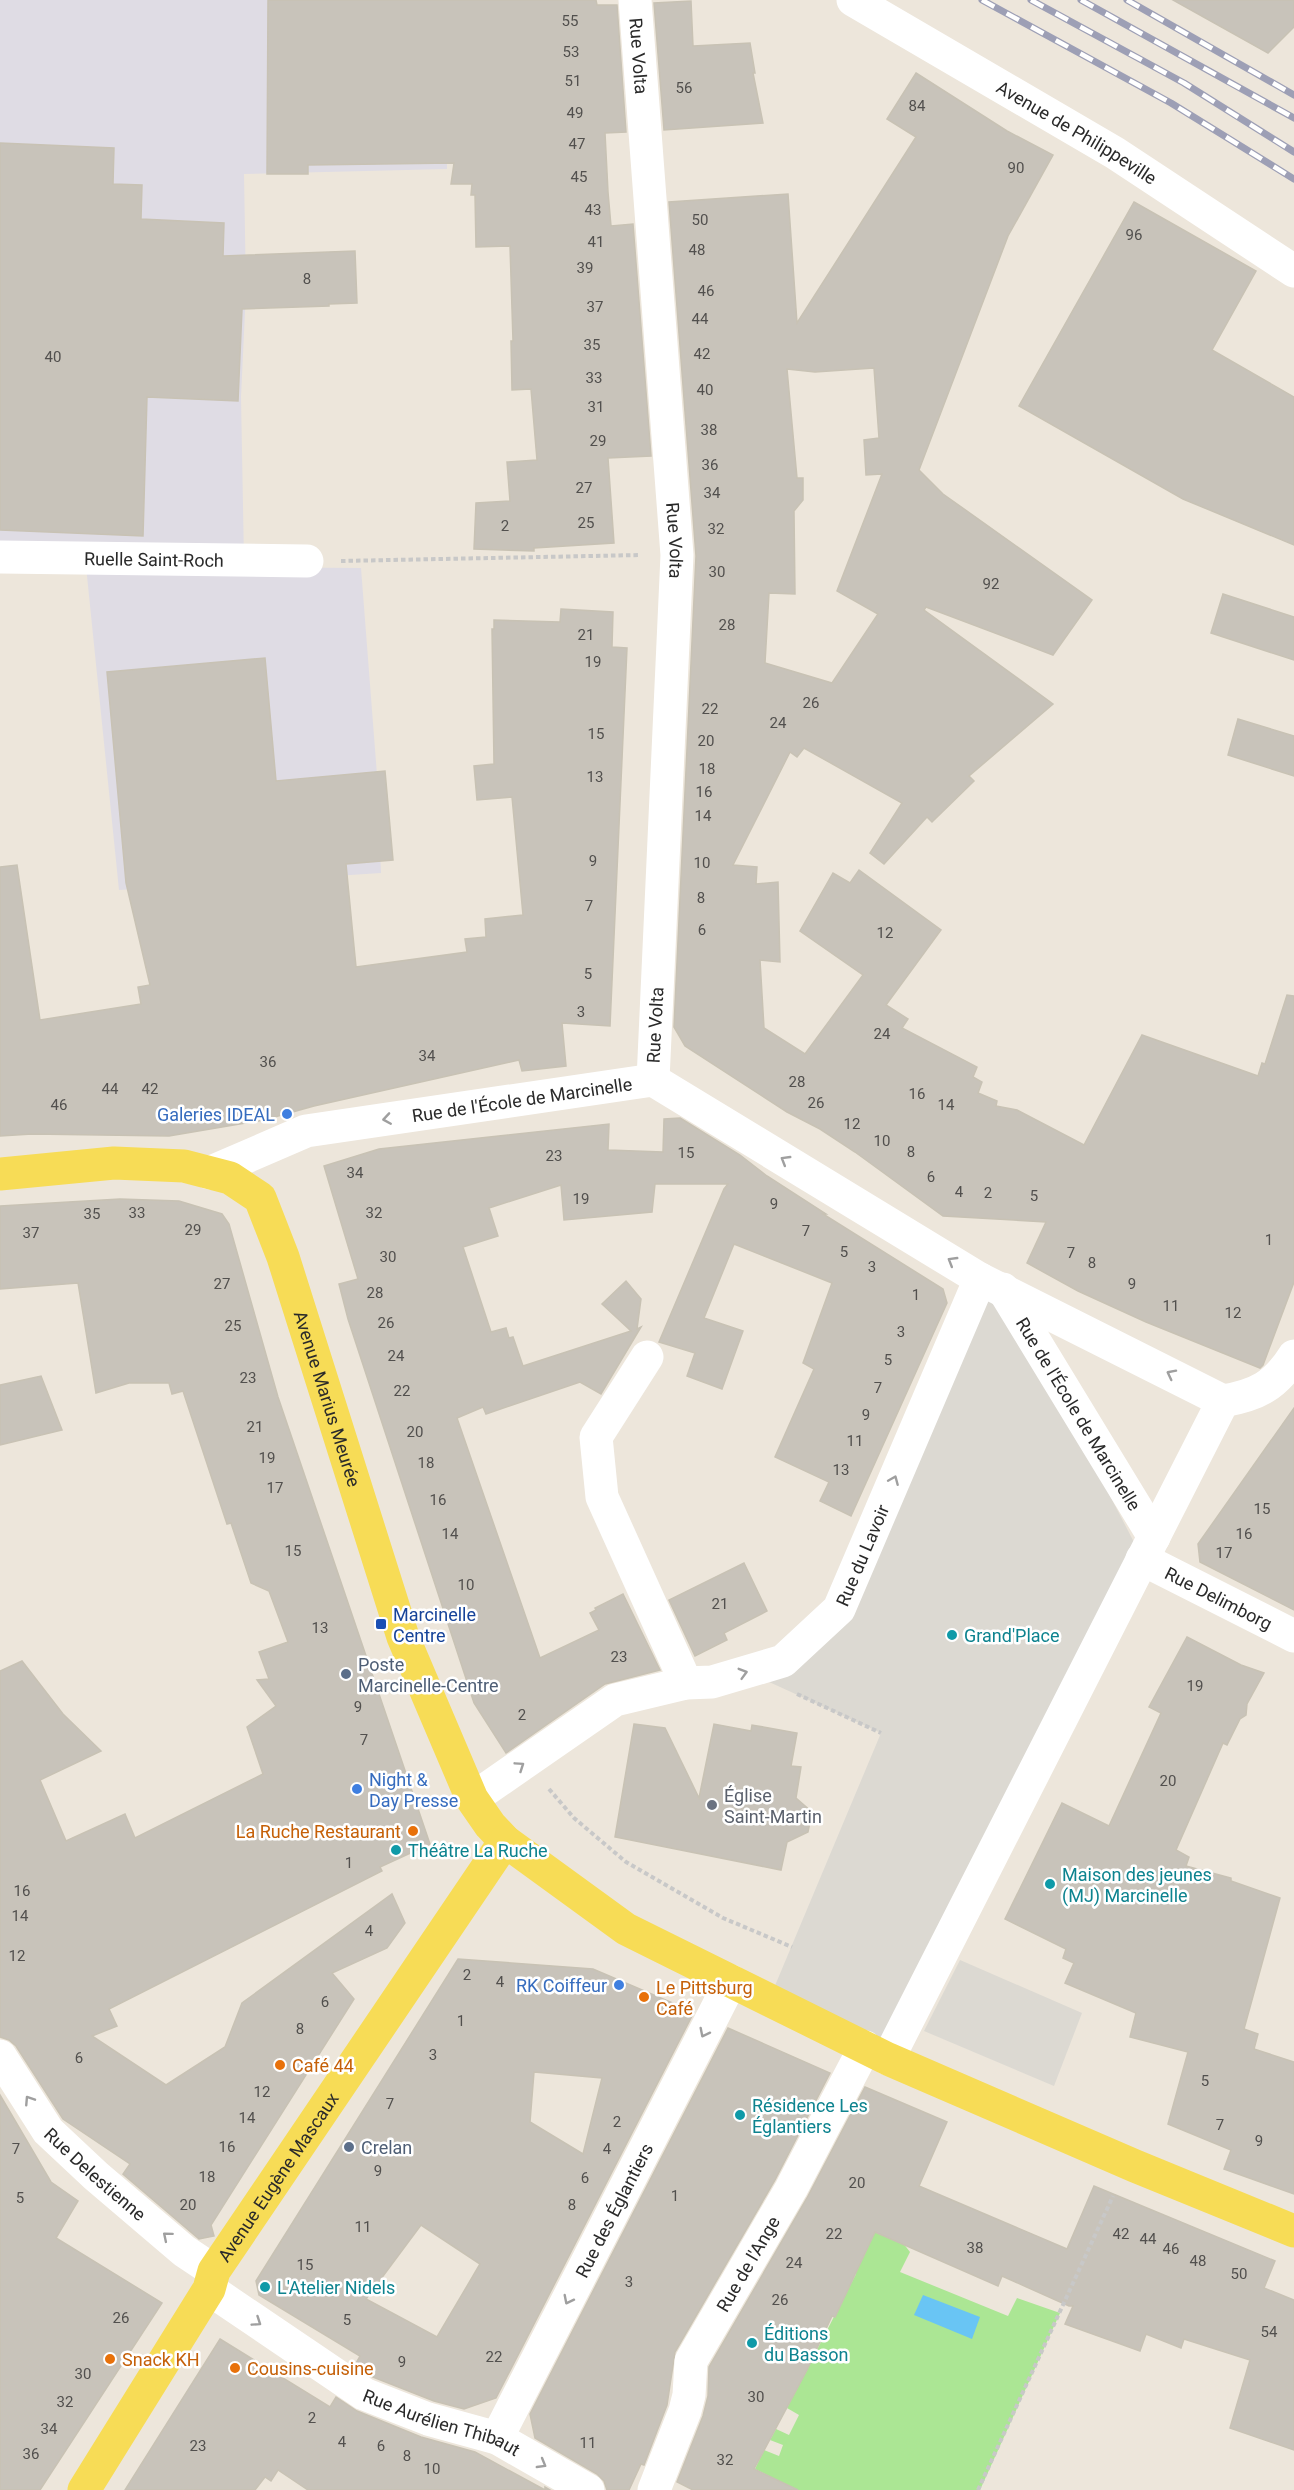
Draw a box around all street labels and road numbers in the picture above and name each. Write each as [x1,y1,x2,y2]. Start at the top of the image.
street label: Rue Volta [626,17,653,95]
street label: Avenue de Philippeville [993,76,1161,188]
street label: Rue Volta [663,502,688,579]
street label: Ruelle Saint-Roch [84,548,224,570]
street label: Rue Volta [643,986,667,1064]
street label: Rue de l'École de Marcinelle [411,1073,633,1126]
street label: Avenue Marius Meurée [290,1308,365,1489]
street label: Rue de l'École de Marcinelle [1012,1313,1146,1514]
street label: Rue du Lavoir [831,1501,893,1609]
street label: Rue Delimborg [1162,1562,1276,1634]
street label: Avenue Eugène Mascaux [213,2088,342,2266]
street label: Rue Delestienne [40,2123,150,2225]
street label: Rue des Églantiers [571,2139,657,2281]
street label: Rue de l'Ange [712,2212,784,2315]
street label: Rue Aurélien Thibaut [360,2384,524,2460]

